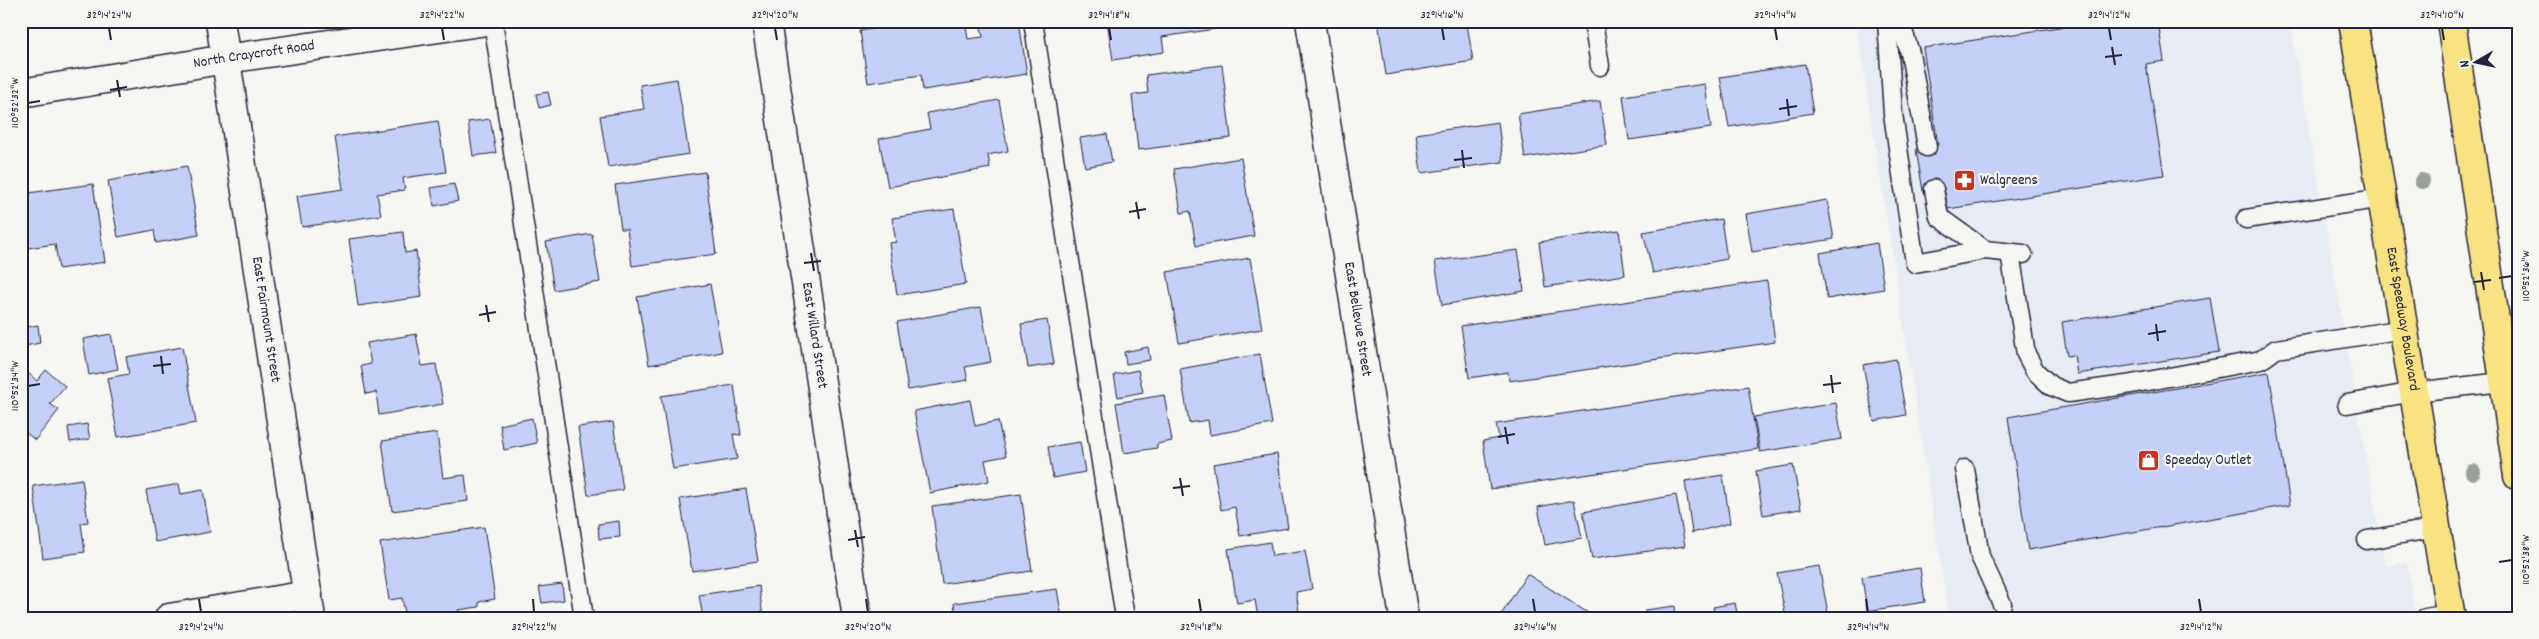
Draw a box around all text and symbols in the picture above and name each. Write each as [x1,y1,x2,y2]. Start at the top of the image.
text: 32°14'24"N [87,7,131,24]
text: 32°14'22"N [419,7,465,24]
text: 32°14'20"N [752,7,798,24]
text: 32°14'18"N [1088,7,1130,24]
text: 32°14'16"N [1420,7,1464,24]
text: 32°14'14"N [1754,7,1796,24]
text: 32°14'12"N [2088,7,2130,24]
text: 32°14'10"N [2420,7,2464,24]
street label: North Craycroft Road [192,35,316,75]
north arrow [2452,38,2502,88]
text: N [2455,59,2476,69]
text: 110°52'32"W [7,78,24,128]
pharmacy icon: Walgreens [1952,169,1976,193]
place label: Walgreens [1980,170,2038,192]
street label: East Speedway Boulevard [2379,245,2425,393]
text: 110°52'36"W [2518,250,2535,302]
street label: East Fairmount Street [245,255,286,385]
street label: East Bellevue Street [1337,260,1377,379]
street label: East Willard Street [795,281,833,391]
text: 110°52'34"W [7,361,24,411]
shop icon: Speeday Outlet [2137,449,2161,473]
place label: Speeday Outlet [2165,450,2252,472]
text: 110°52'38"W [2518,535,2535,585]
text: 32°14'24"N [179,619,223,636]
text: 32°14'22"N [511,619,557,636]
text: 32°14'20"N [845,619,891,636]
text: 32°14'18"N [1180,619,1222,636]
text: 32°14'16"N [1513,619,1557,636]
text: 32°14'14"N [1847,619,1889,636]
text: 32°14'12"N [2180,619,2222,636]

